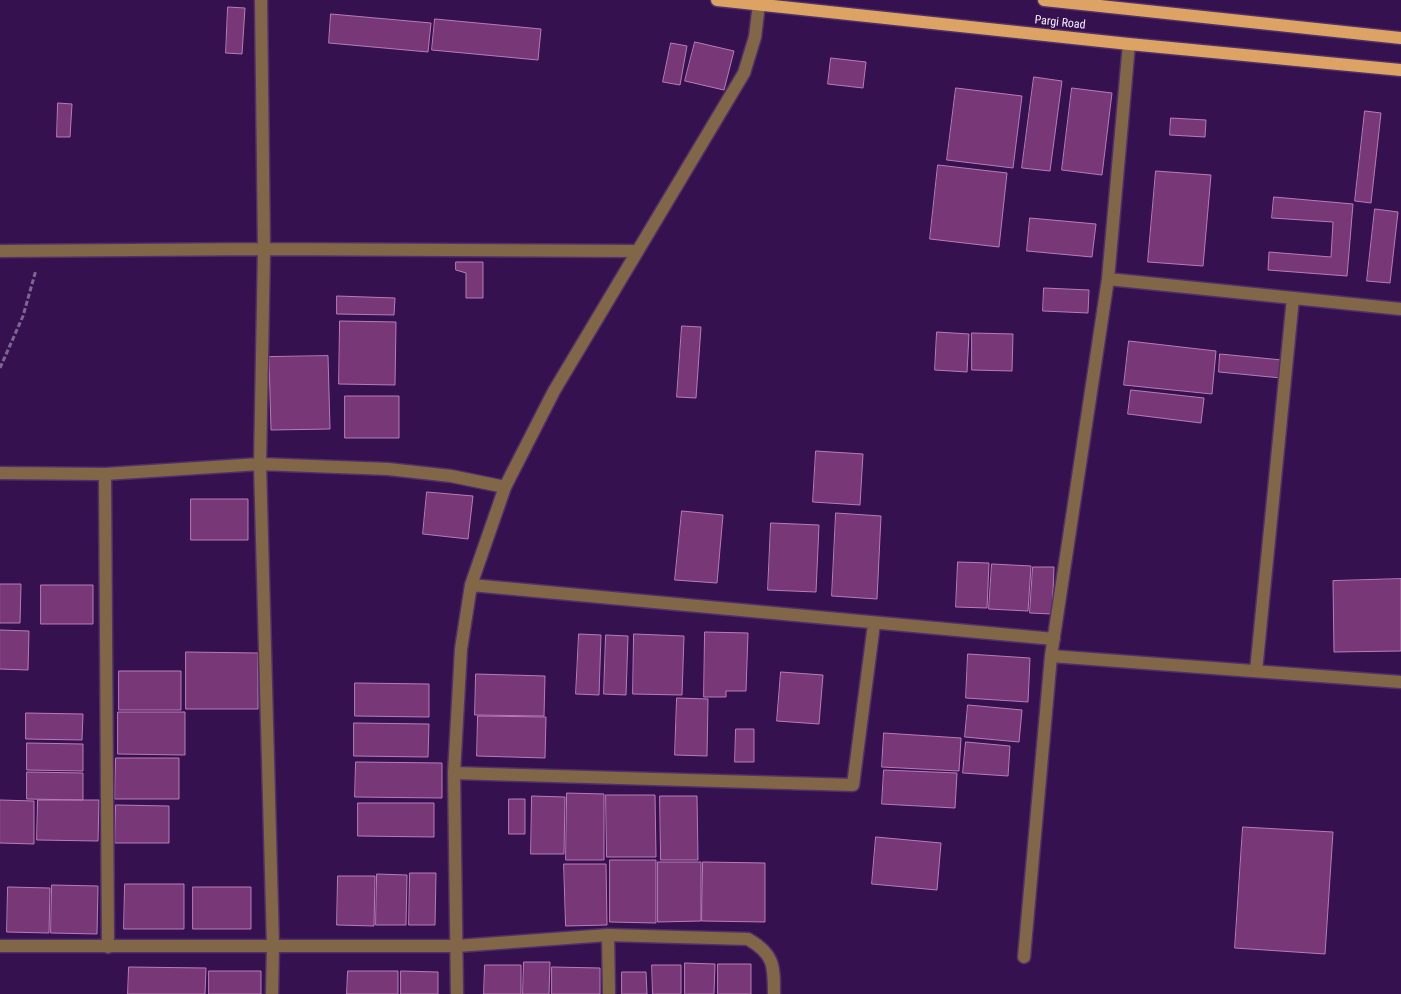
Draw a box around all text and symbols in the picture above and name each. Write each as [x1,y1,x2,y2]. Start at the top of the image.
street label: Pargi Road [1034,13,1086,33]

